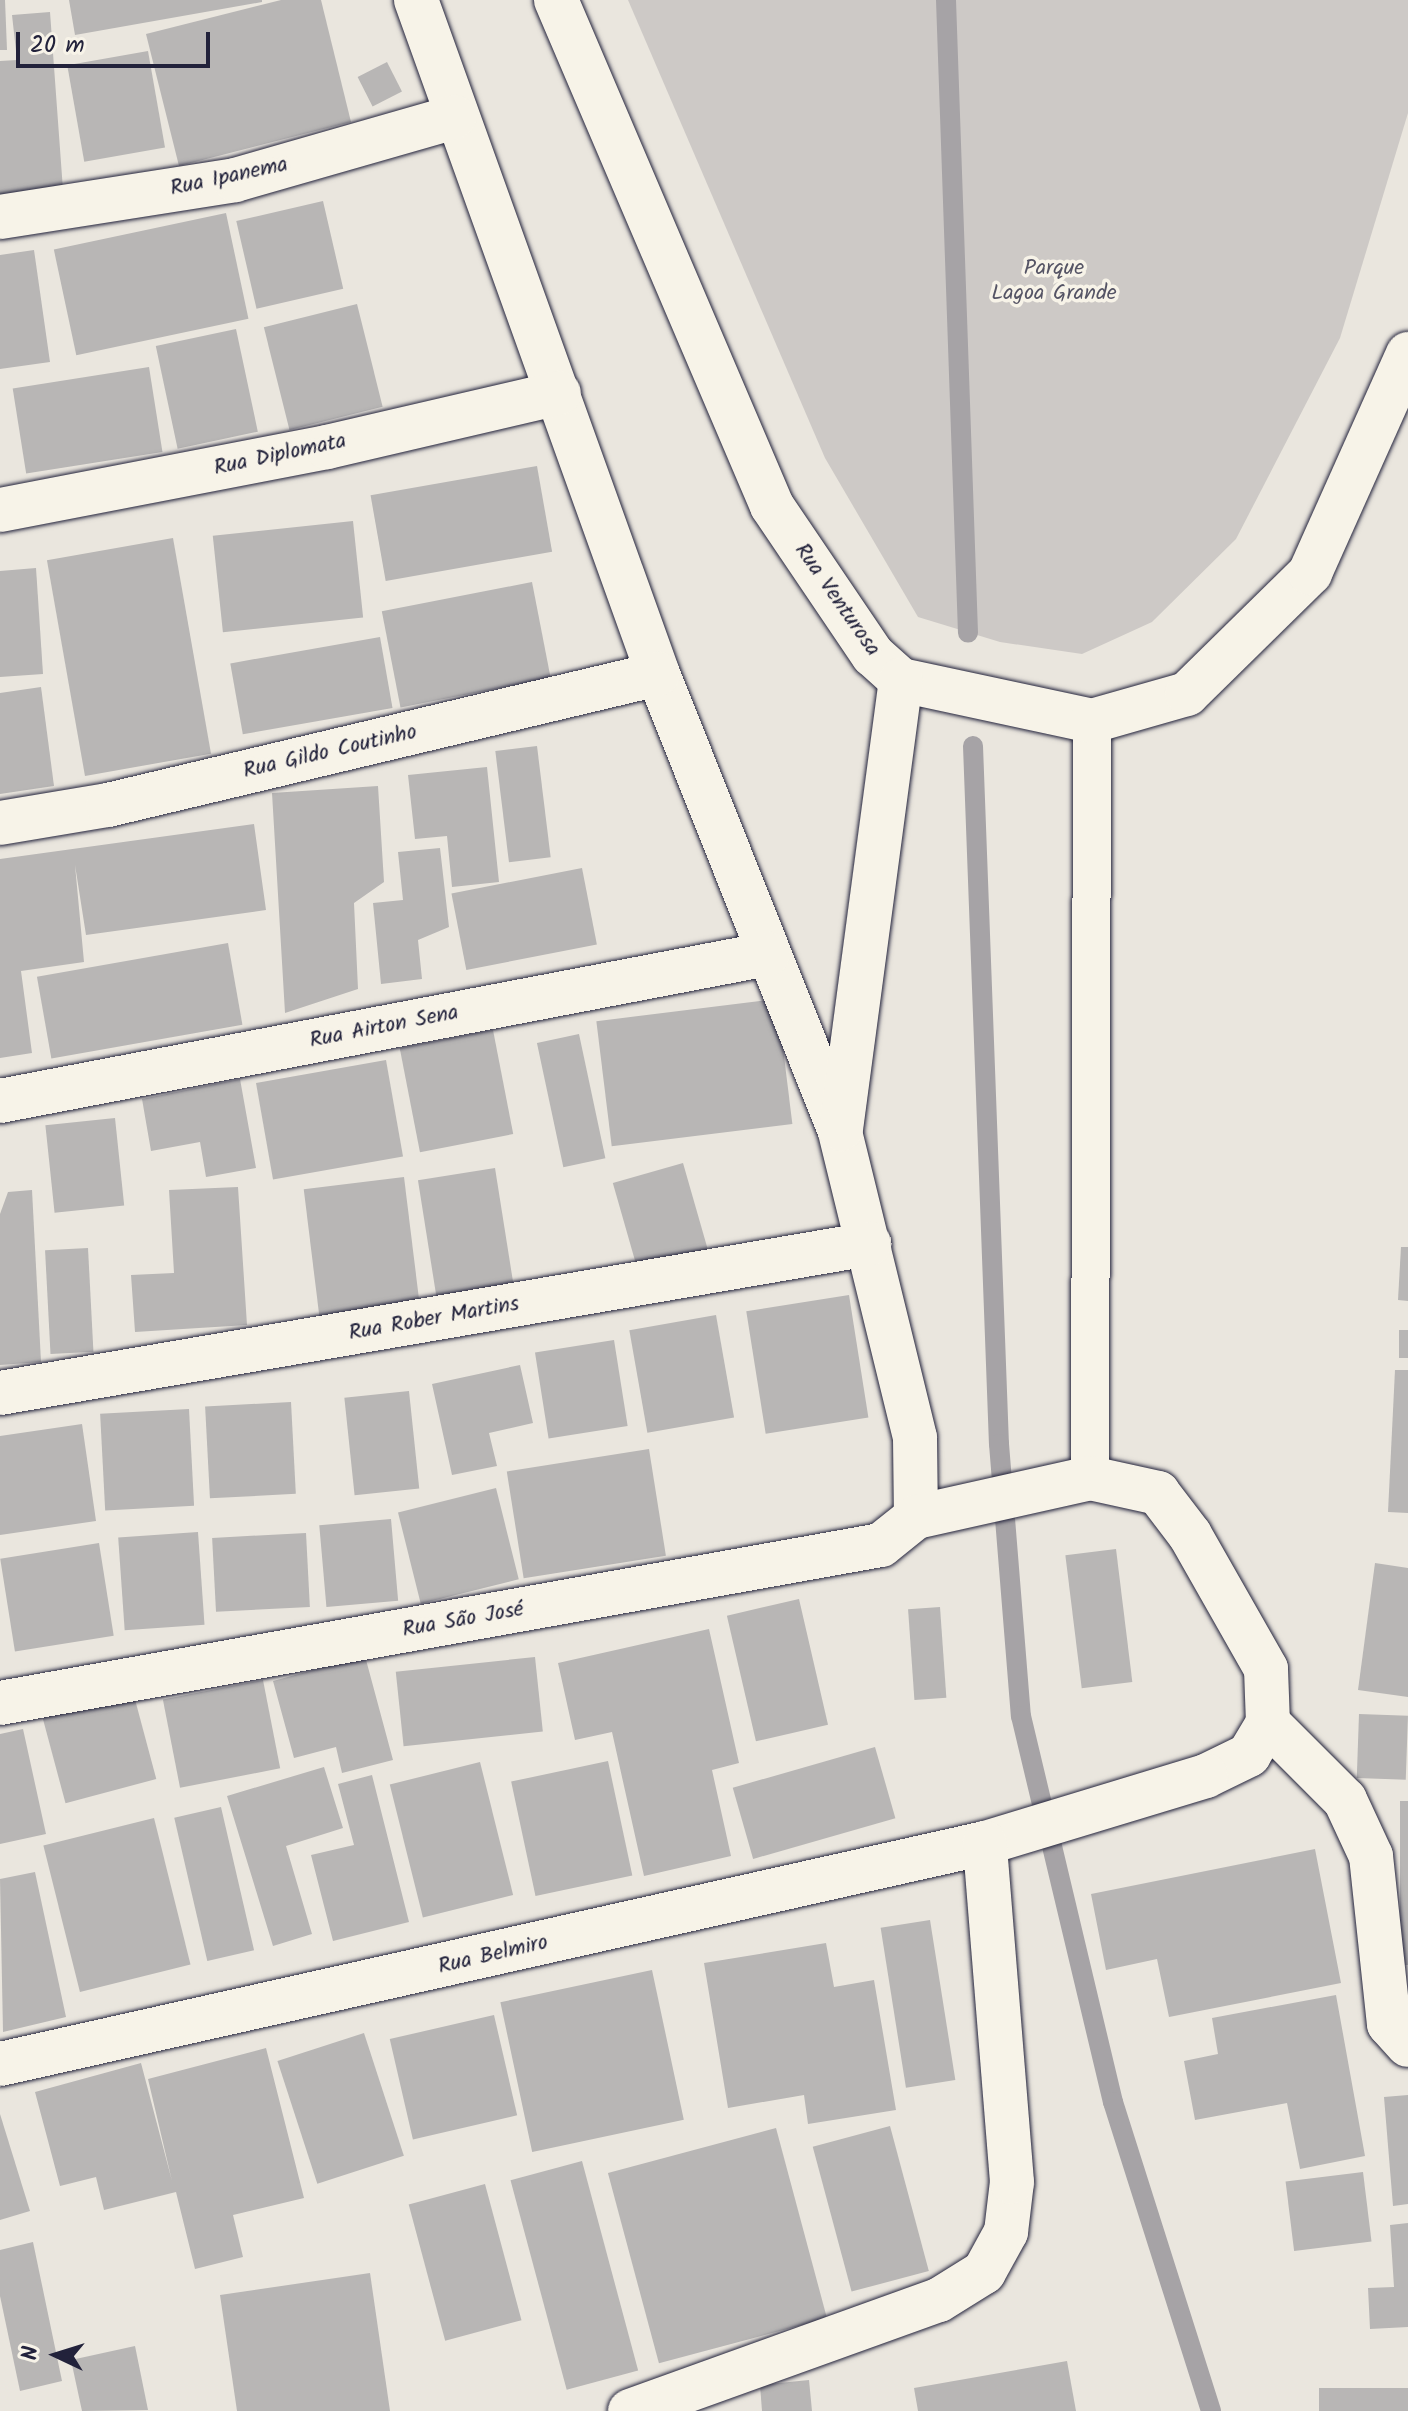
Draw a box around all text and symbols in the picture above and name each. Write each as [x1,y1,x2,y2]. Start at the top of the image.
scale bar [20,16,214,66]
text: 20 m [30,26,85,65]
street label: Rua Ipanema [168,152,290,202]
park label: Parque Lagoa Grande [991,255,1117,306]
street label: Rua Diplomata [211,428,349,482]
street label: Rua Venturosa [788,538,886,662]
street label: Rua Gildo Coutinho [241,719,419,785]
street label: Rua Airton Sena [307,1000,461,1054]
street label: Rua Rober Martins [347,1291,521,1347]
street label: Rua São José [400,1596,526,1644]
street label: Rua Belmiro [436,1930,550,1980]
north arrow [16,2315,96,2395]
text: N [14,2345,50,2361]

